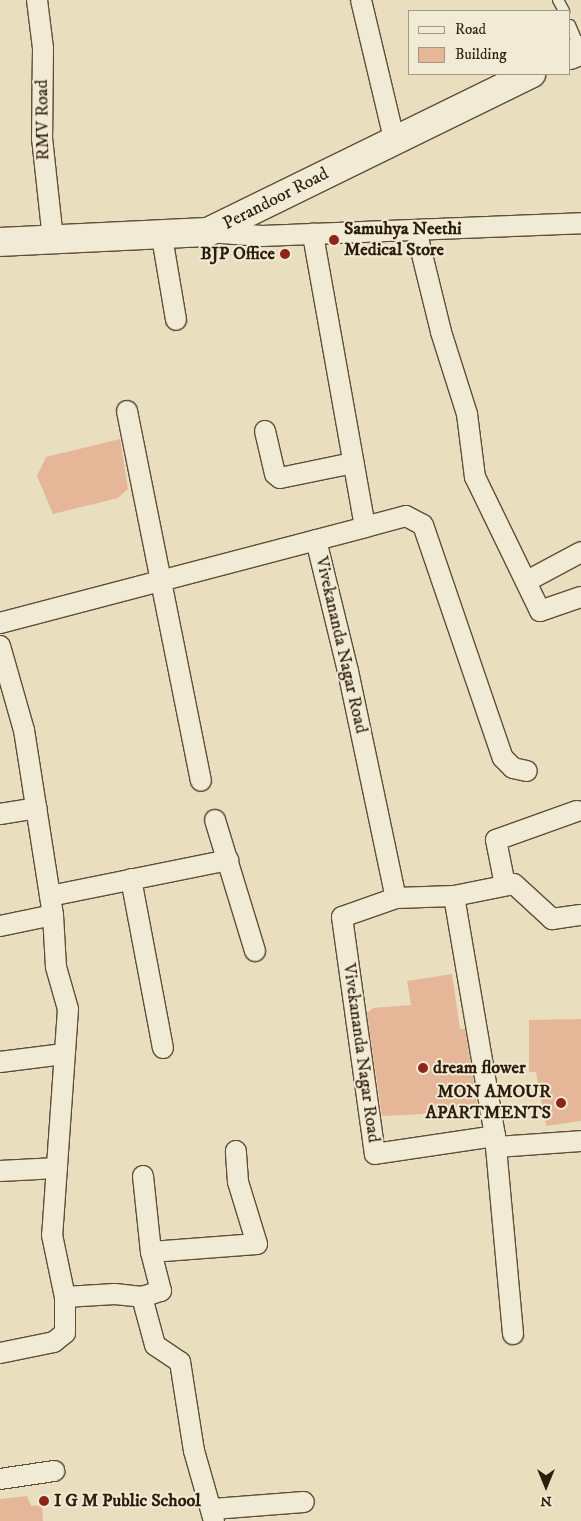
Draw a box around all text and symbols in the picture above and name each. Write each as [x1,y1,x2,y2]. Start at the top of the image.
legend [408,10,571,75]
text: Road [455,20,486,39]
text: Building [455,45,507,64]
street label: RMV Road [31,79,55,161]
street label: Perandoor Road [220,163,332,235]
place label: Samuhya Neethi Medical Store [344,219,462,262]
marker: Samuhya Neethi Medical Store [328,234,340,246]
place label: BJP Office [200,243,275,265]
marker: BJP Office [279,248,291,260]
street label: Vivekananda Nagar Road [310,554,372,736]
street label: Vivekananda Nagar Road [338,962,384,1144]
place label: dream flower [433,1057,526,1079]
marker: dream flower [417,1062,429,1074]
place label: MON AMOUR APARTMENTS [425,1082,551,1124]
marker: MON AMOUR APARTMENTS [555,1097,567,1109]
north arrow [521,1461,571,1511]
place label: I G M Public School [54,1490,201,1512]
text: N [540,1492,552,1510]
marker: I G M Public School [38,1495,50,1507]

